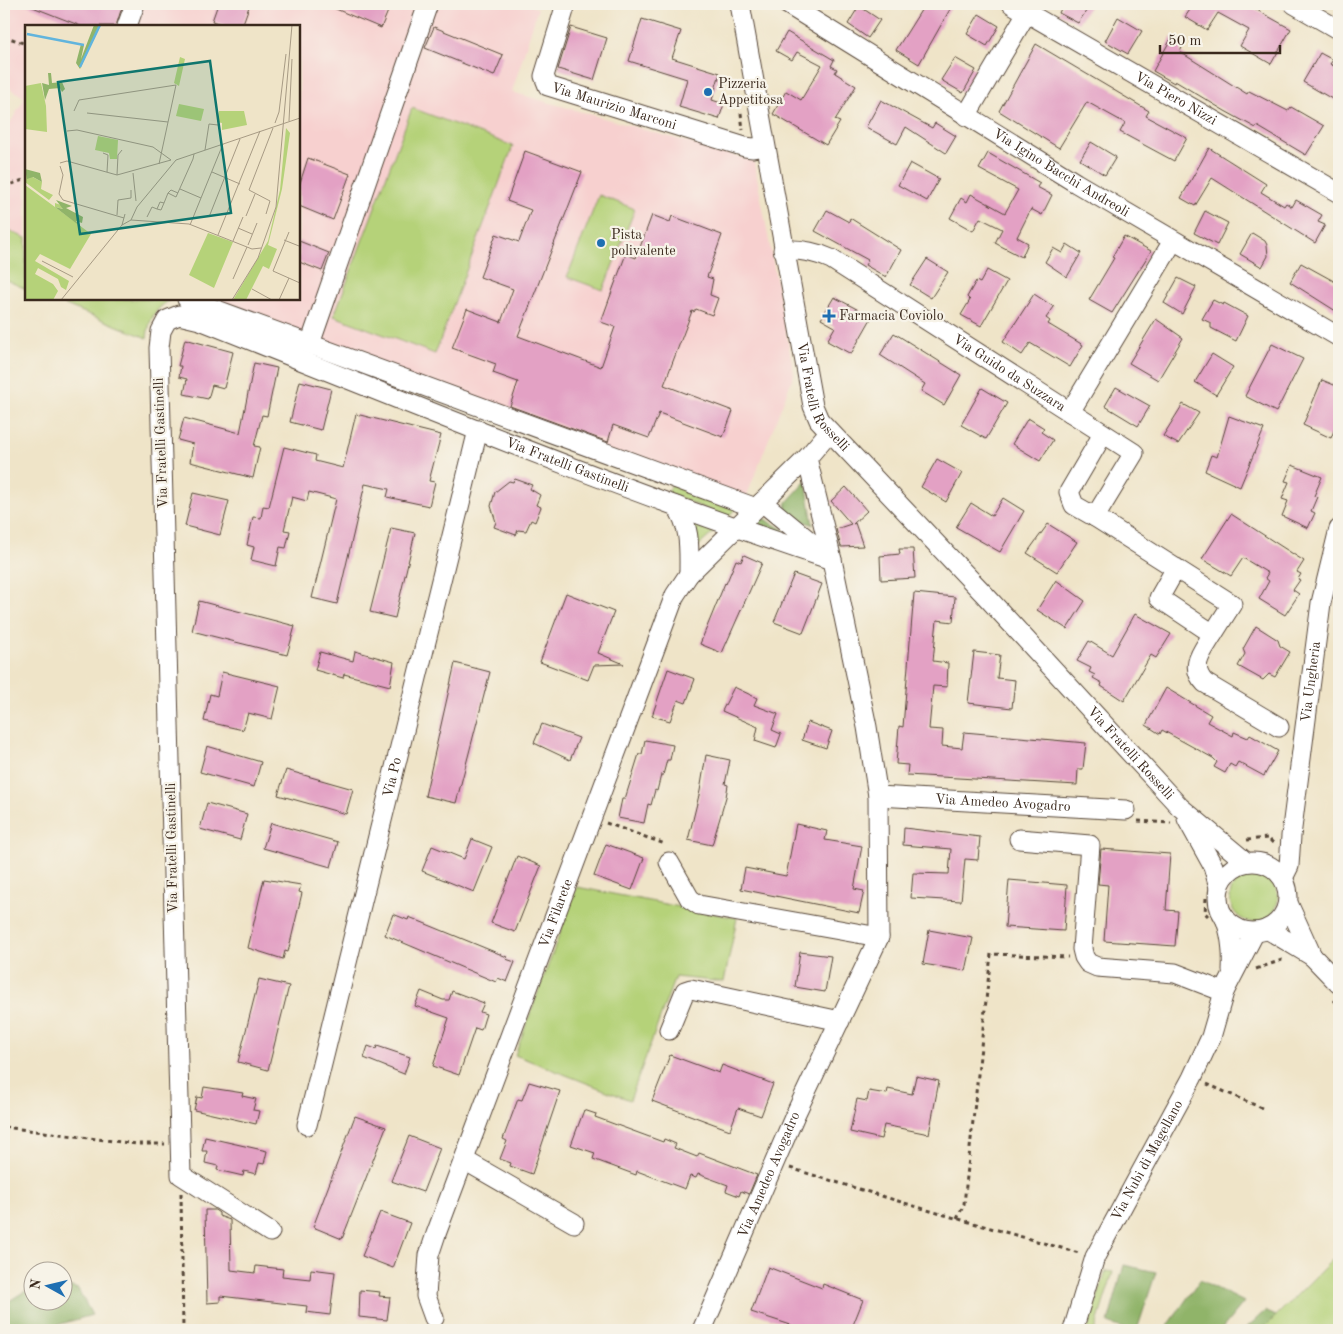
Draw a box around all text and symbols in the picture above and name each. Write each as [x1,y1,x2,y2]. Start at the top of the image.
scale bar [1160,22,1280,54]
inset map [25,25,300,300]
text: 50 m [1168,34,1202,49]
street label: Via Piero Nizzi [1132,70,1219,128]
place label: Pizzeria Appetitosa [718,77,783,107]
street label: Via Maurizio Marconi [550,80,678,132]
marker: Pizzeria Appetitosa [702,86,714,98]
street label: Via Igino Bacchi Andreoli [991,126,1132,220]
place label: Pista polivalente [611,228,676,258]
marker: Pista polivalente [595,237,607,249]
place label: Farmacia Coviolo [839,309,944,323]
marker: Farmacia Coviolo [823,310,835,322]
street label: Via Guido da Suzzara [950,332,1068,414]
street label: Via Fratelli Rosselli [795,341,852,454]
street label: Via Fratelli Gastinelli [152,377,170,509]
street label: Via Fratelli Gastinelli [504,435,631,495]
street label: Via Ungheria [1299,640,1323,723]
street label: Via Fratelli Rosselli [1085,704,1177,802]
street label: Via Po [381,756,404,799]
street label: Via Fratelli Gastinelli [164,782,180,913]
street label: Via Amedeo Avogadro [935,792,1071,814]
street label: Via Filarete [537,877,575,950]
street label: Via Nubi di Magellano [1109,1098,1186,1223]
street label: Via Amedeo Avogadro [736,1110,802,1240]
north arrow [22,1262,72,1312]
text: N [28,1278,44,1291]

